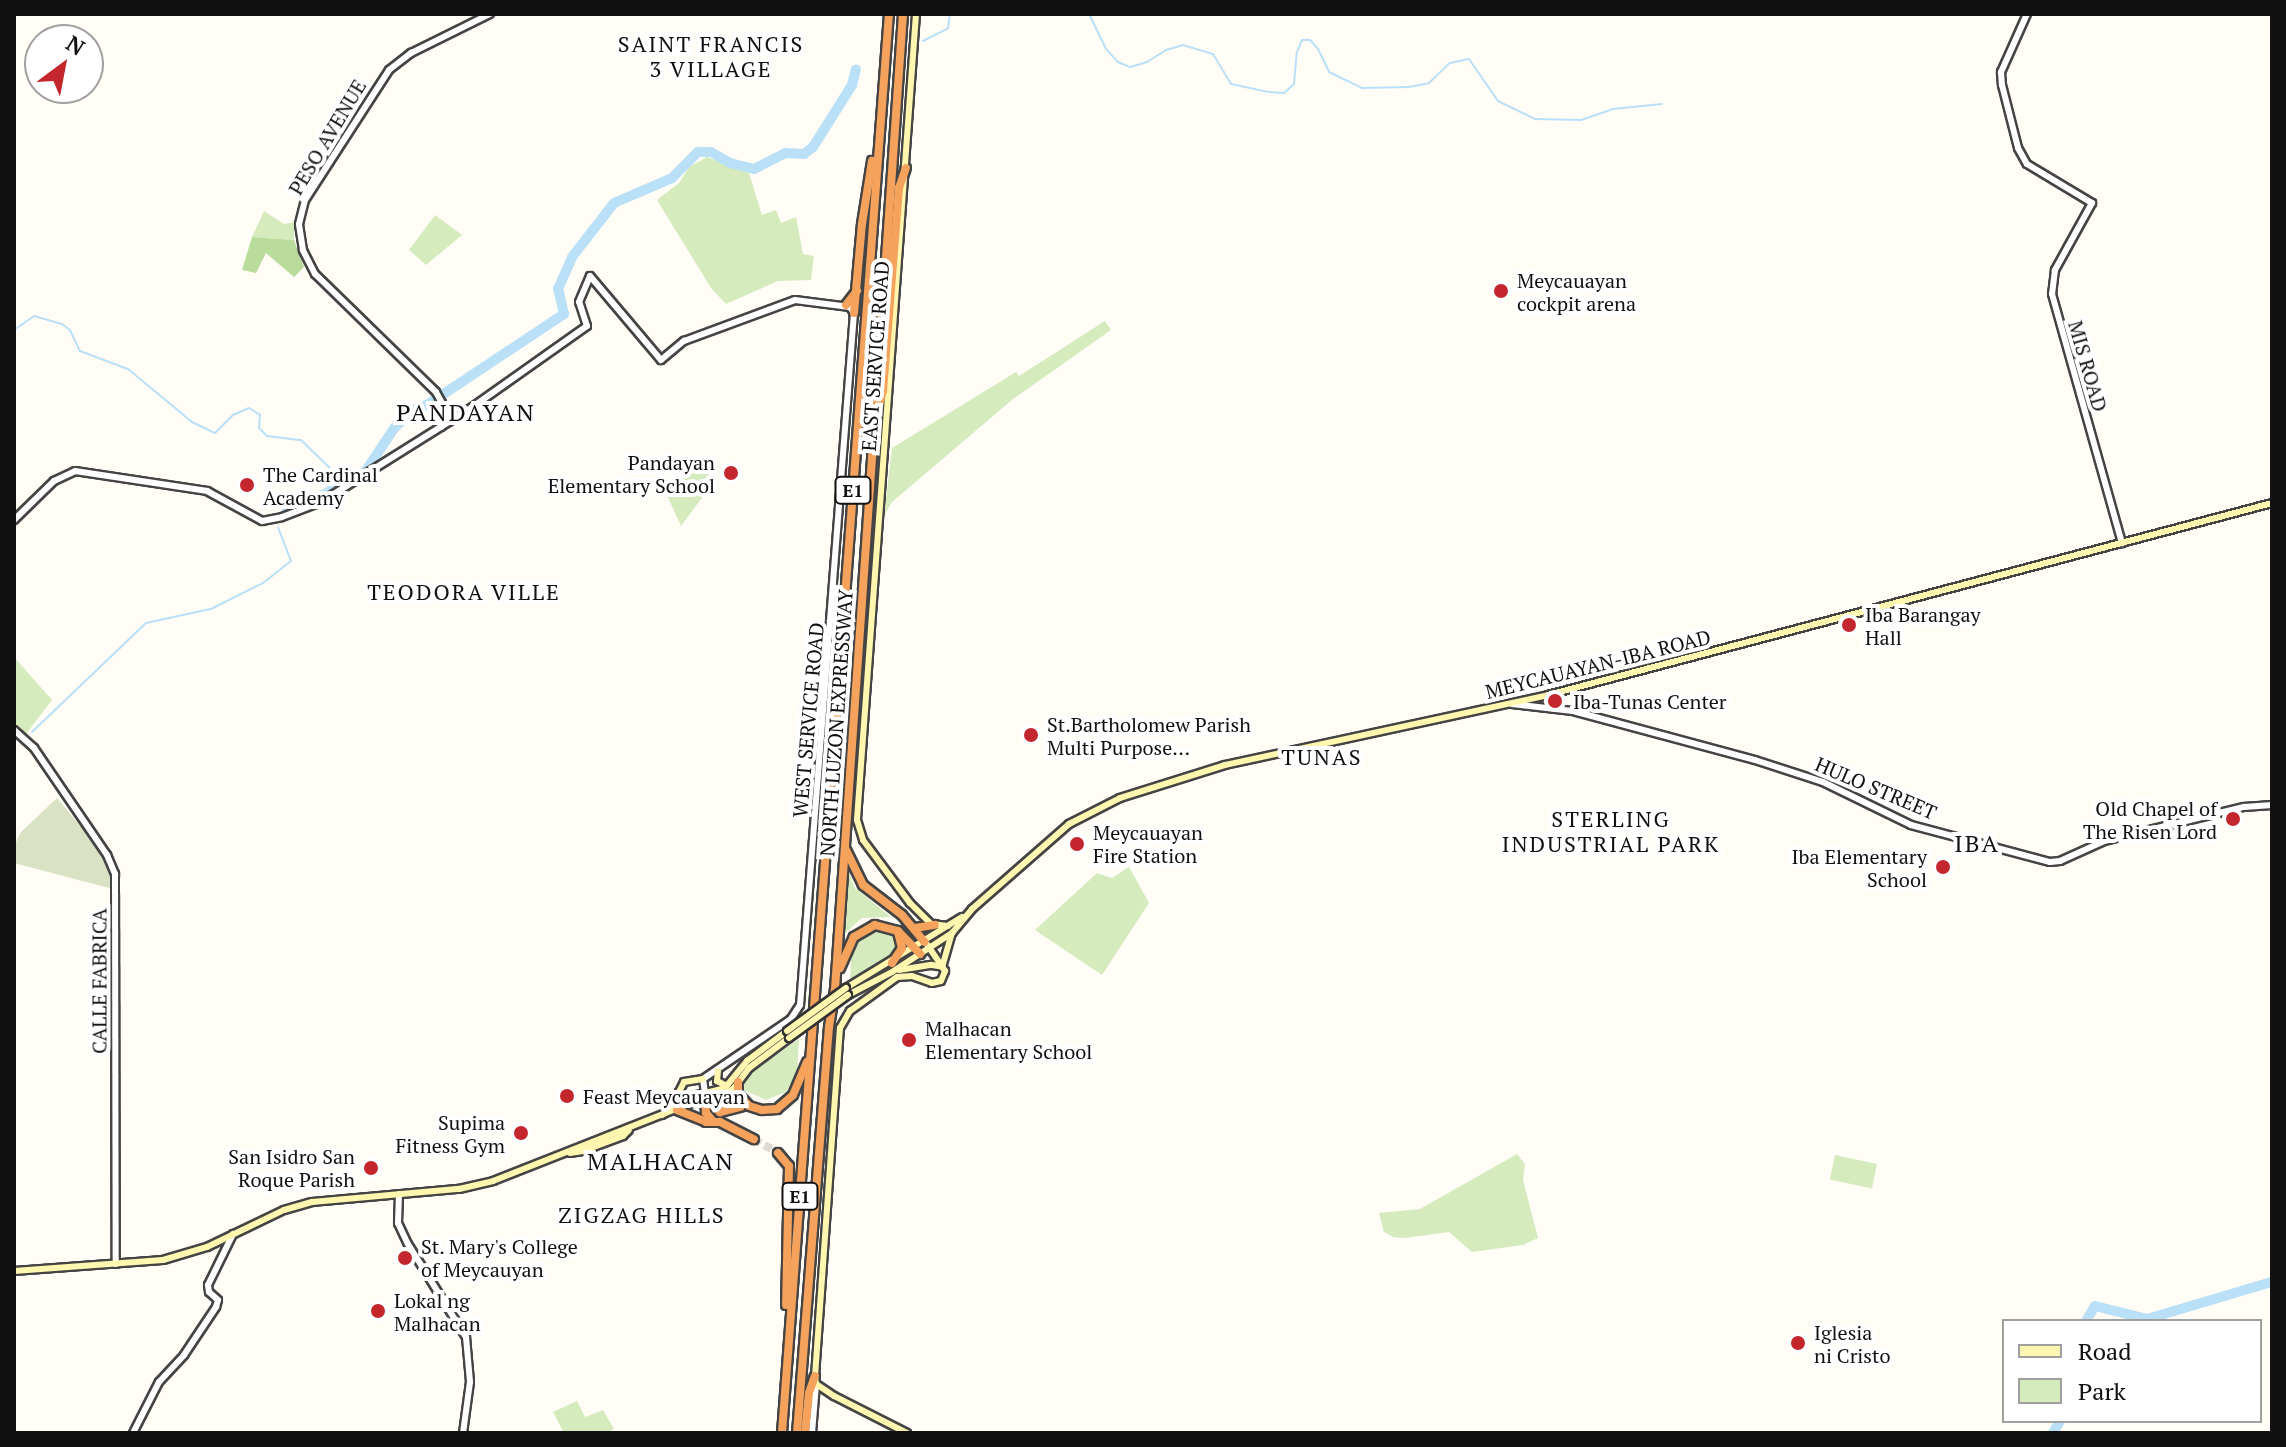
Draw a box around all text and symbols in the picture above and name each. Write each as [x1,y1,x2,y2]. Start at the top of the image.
north arrow [24,24,104,104]
text: N [61,28,91,62]
district label: SAINT FRANCIS 3 VILLAGE [618,30,804,82]
street label: PESO AVENUE [283,75,371,199]
street label: EAST SERVICE ROAD [856,260,894,452]
place label: Meycauayan cockpit arena [1517,268,1636,315]
marker: Meycauayan cockpit arena [1492,282,1510,300]
street label: MIS ROAD [2064,318,2112,414]
district label: PANDAYAN [396,399,536,427]
place label: Pandayan Elementary School [548,450,715,497]
place label: The Cardinal Academy [263,462,378,509]
marker: Pandayan Elementary School [722,464,740,482]
marker: The Cardinal Academy [238,476,256,494]
road number: E1 [833,476,873,504]
district label: TEODORA VILLE [367,579,561,605]
street label: NORTH LUZON EXPRESSWAY [815,589,857,857]
place label: Iba Barangay Hall [1865,602,1981,649]
marker: Iba Barangay Hall [1840,616,1858,634]
street label: WEST SERVICE ROAD [788,621,828,819]
street label: MEYCAUAYAN-IBA ROAD [1483,624,1713,704]
place label: Iba-Tunas Center [1573,689,1727,713]
marker: Iba-Tunas Center [1544,690,1566,712]
place label: St.Bartholomew Parish Multi Purpose... [1047,712,1251,759]
marker: St.Bartholomew Parish Multi Purpose... [1022,726,1040,744]
district label: TUNAS [1281,744,1363,770]
street label: HULO STREET [1812,752,1940,824]
place label: Old Chapel of The Risen Lord [2083,796,2217,843]
district label: STERLING INDUSTRIAL PARK [1502,805,1720,856]
marker: Old Chapel of The Risen Lord [2224,810,2242,828]
place label: Meycauayan Fire Station [1093,820,1203,867]
district label: IBA [1954,830,2000,858]
marker: Meycauayan Fire Station [1068,835,1086,853]
place label: Iba Elementary School [1792,844,1927,891]
marker: Iba Elementary School [1934,858,1952,876]
street label: CALLE FABRICA [87,908,111,1054]
place label: Malhacan Elementary School [925,1016,1092,1063]
marker: Malhacan Elementary School [900,1031,918,1049]
place label: Feast Meycauayan [583,1084,745,1108]
marker: Feast Meycauayan [558,1087,576,1105]
place label: Supima Fitness Gym [395,1110,505,1157]
marker: Supima Fitness Gym [512,1124,530,1142]
place label: San Isidro San Roque Parish [228,1144,355,1191]
district label: MALHACAN [587,1148,735,1176]
marker: San Isidro San Roque Parish [362,1159,380,1177]
road number: E1 [780,1182,820,1210]
district label: ZIGZAG HILLS [558,1202,726,1228]
place label: St. Mary's College of Meycauyan [421,1234,579,1281]
marker: St. Mary's College of Meycauyan [396,1249,414,1267]
place label: Lokal ng Malhacan [394,1288,481,1335]
marker: Lokal ng Malhacan [369,1302,387,1320]
legend [2002,1319,2262,1423]
place label: Iglesia ni Cristo [1814,1320,1890,1367]
marker: Iglesia ni Cristo [1789,1334,1807,1352]
text: Road [2078,1335,2132,1367]
text: Park [2078,1375,2126,1407]

